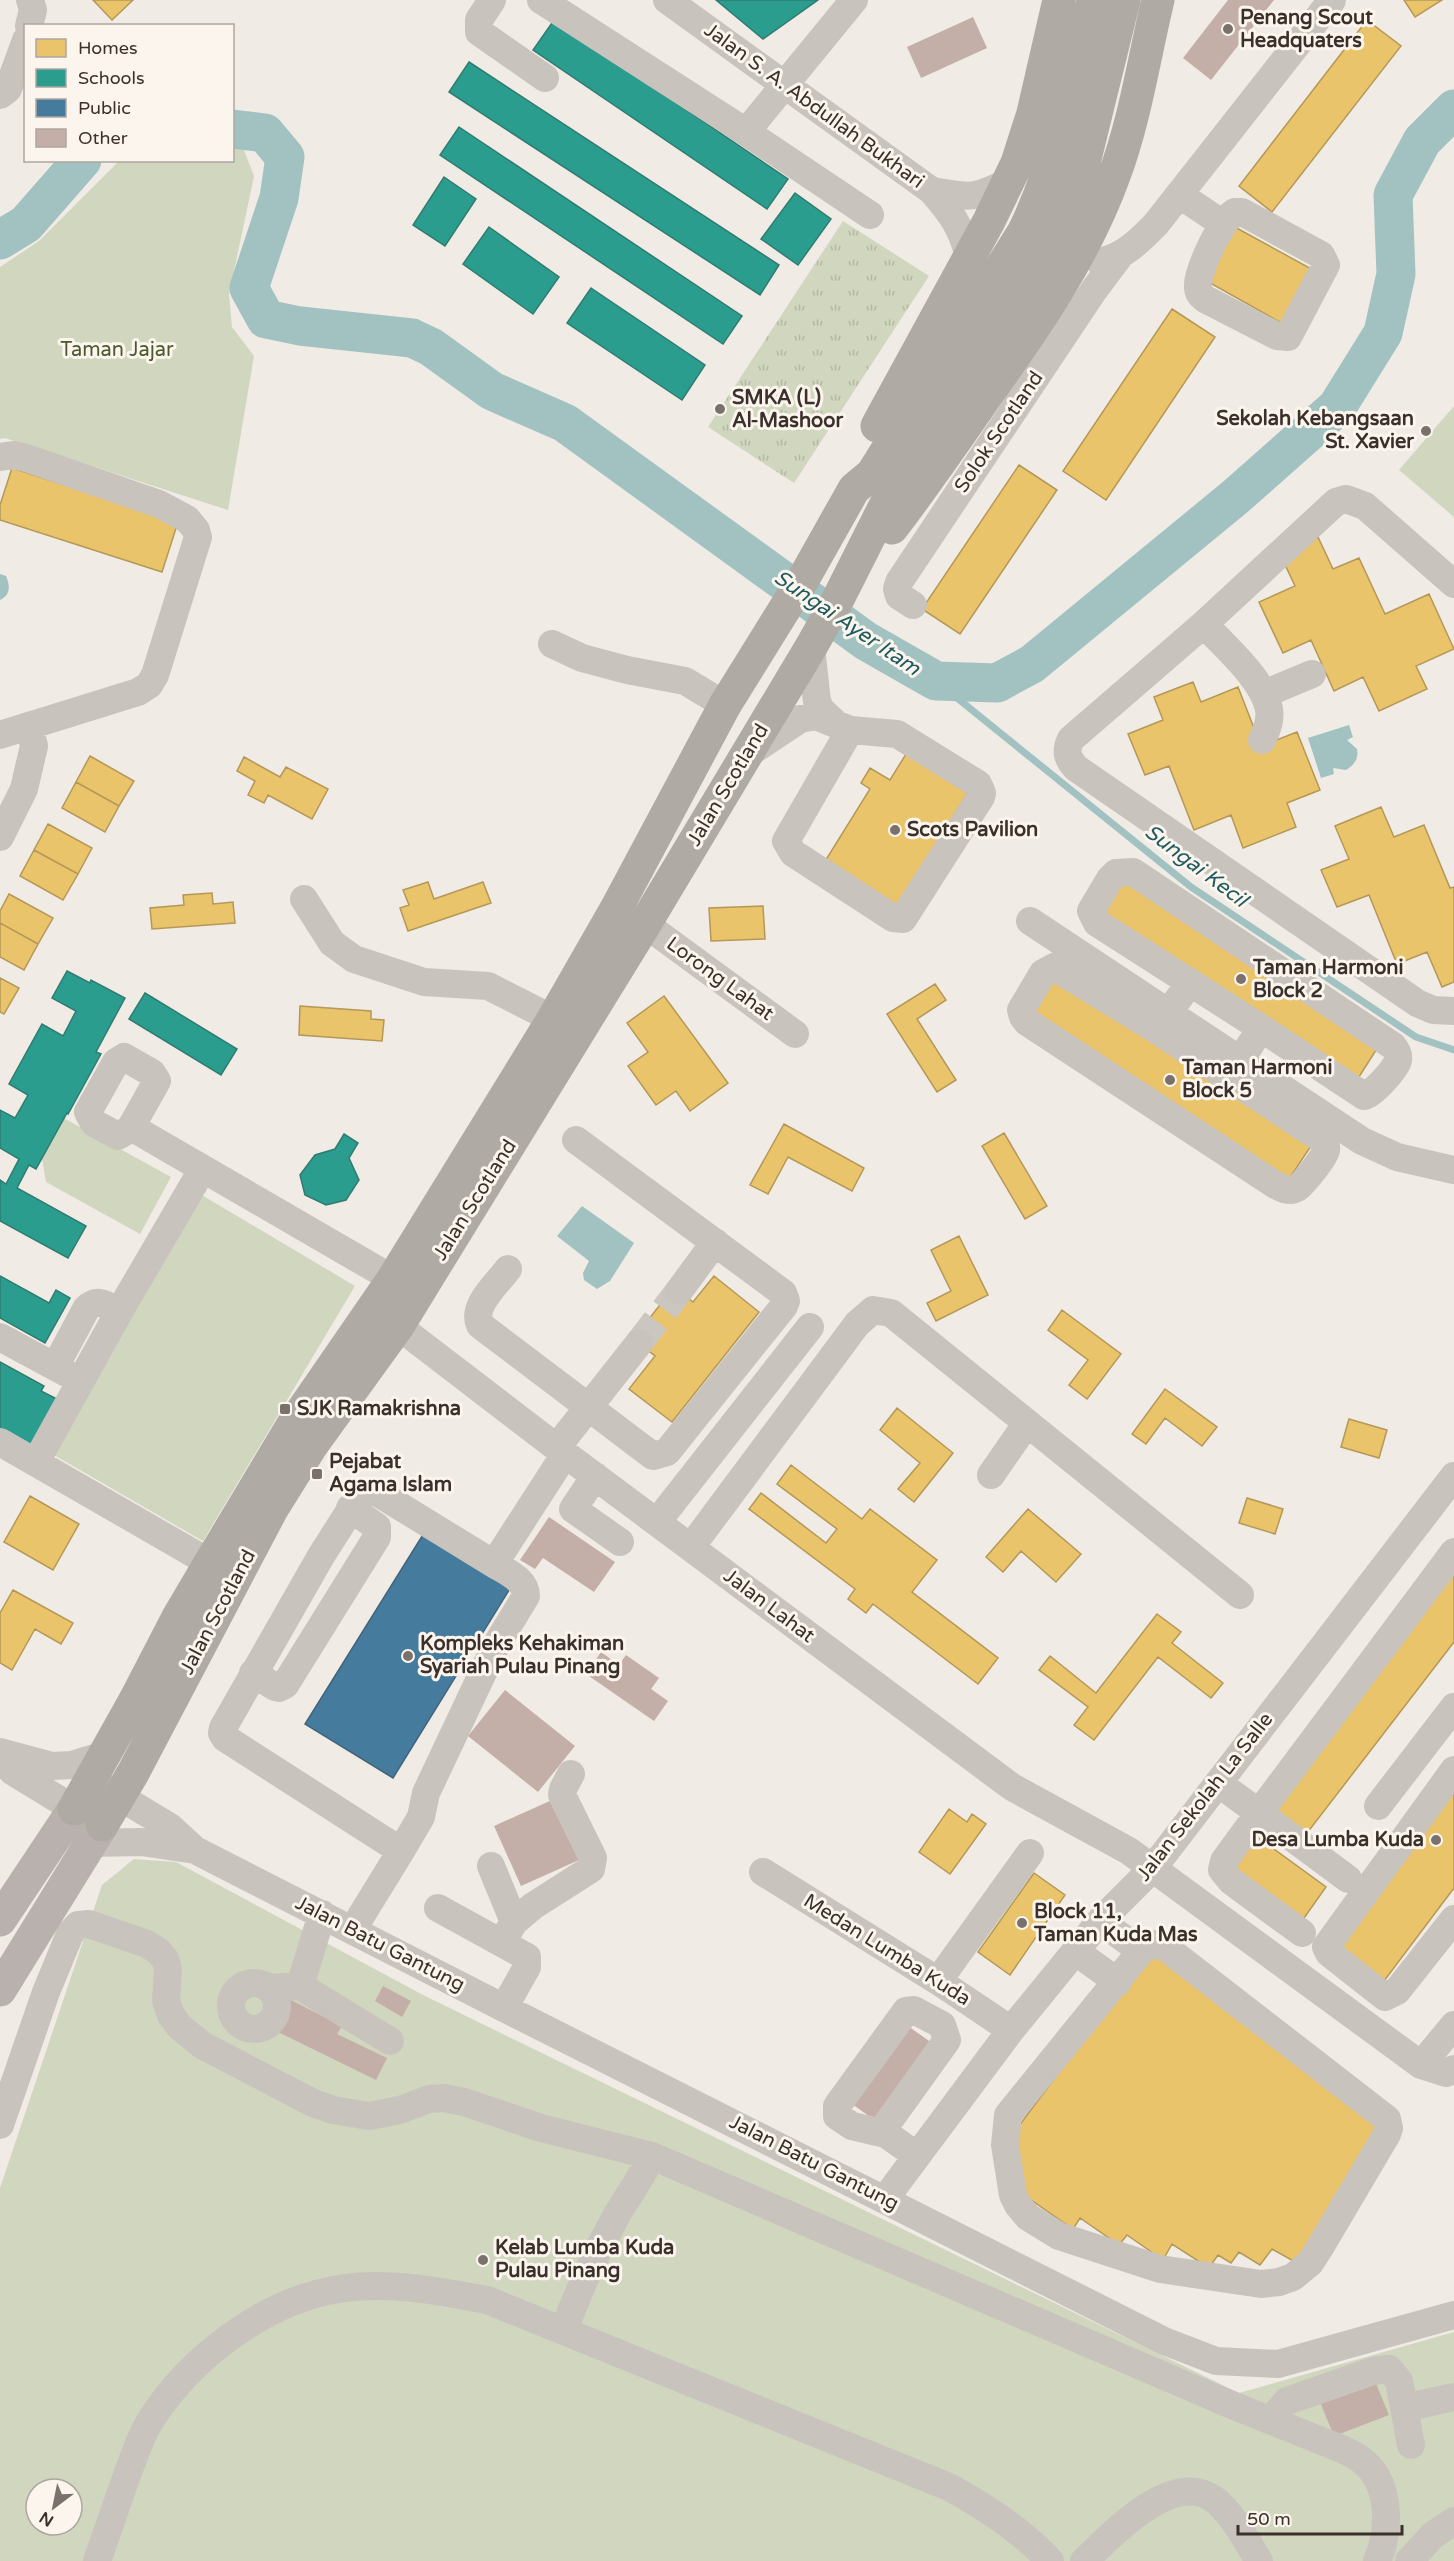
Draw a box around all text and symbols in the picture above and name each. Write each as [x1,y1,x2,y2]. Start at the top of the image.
place label: Penang Scout Headquaters [1240,6,1373,53]
street label: Jalan S. A. Abdullah Bukhari [699,18,929,194]
marker: Penang Scout Headquaters [1221,22,1235,36]
legend [24,24,234,162]
text: Homes [78,37,138,59]
text: Schools [78,67,145,89]
text: Public [78,97,131,119]
text: Other [78,127,128,149]
park label: Taman Jajar [60,338,174,362]
street label: Solok Scotland [950,367,1048,497]
place label: SMKA (L) Al-Mashoor [732,386,843,433]
marker: SMKA (L) Al-Mashoor [713,402,727,416]
place label: Sekolah Kebangsaan St. Xavier [1216,407,1414,454]
marker: Sekolah Kebangsaan St. Xavier [1419,424,1433,438]
water label: Sungai Ayer Itam [769,565,925,681]
street label: Jalan Scotland [682,720,774,850]
place label: Scots Pavilion [907,818,1038,842]
water label: Sungai Kecil [1140,819,1254,914]
marker: Scots Pavilion [888,823,902,837]
street label: Lorong Lahat [662,932,779,1026]
place label: Taman Harmoni Block 2 [1252,956,1403,1003]
marker: Taman Harmoni Block 2 [1234,972,1248,986]
place label: Taman Harmoni Block 5 [1181,1056,1332,1103]
marker: Taman Harmoni Block 5 [1163,1073,1177,1087]
street label: Jalan Scotland [428,1135,522,1265]
place label: SJK Ramakrishna [297,1397,461,1421]
marker: SJK Ramakrishna [278,1402,292,1416]
place label: Pejabat Agama Islam [329,1450,452,1497]
marker: Pejabat Agama Islam [310,1467,324,1481]
street label: Jalan Scotland [175,1546,261,1678]
street label: Jalan Lahat [719,1564,820,1648]
place label: Kompleks Kehakiman Syariah Pulau Pinang [420,1632,624,1679]
marker: Kompleks Kehakiman Syariah Pulau Pinang [401,1649,415,1663]
street label: Jalan Sekolah La Salle [1132,1708,1278,1886]
place label: Desa Lumba Kuda [1251,1828,1424,1852]
marker: Desa Lumba Kuda [1429,1833,1443,1847]
street label: Medan Lumba Kuda [799,1889,975,2011]
street label: Jalan Batu Gantung [291,1891,469,1997]
place label: Block 11, Taman Kuda Mas [1033,1900,1198,1947]
marker: Block 11, Taman Kuda Mas [1015,1916,1029,1930]
street label: Jalan Batu Gantung [725,2110,903,2216]
place label: Kelab Lumba Kuda Pulau Pinang [495,2236,674,2283]
marker: Kelab Lumba Kuda Pulau Pinang [476,2253,490,2267]
north arrow [24,2477,84,2537]
scale bar [1238,2498,1402,2536]
text: N [36,2507,57,2531]
text: 50 m [1247,2508,1291,2530]

